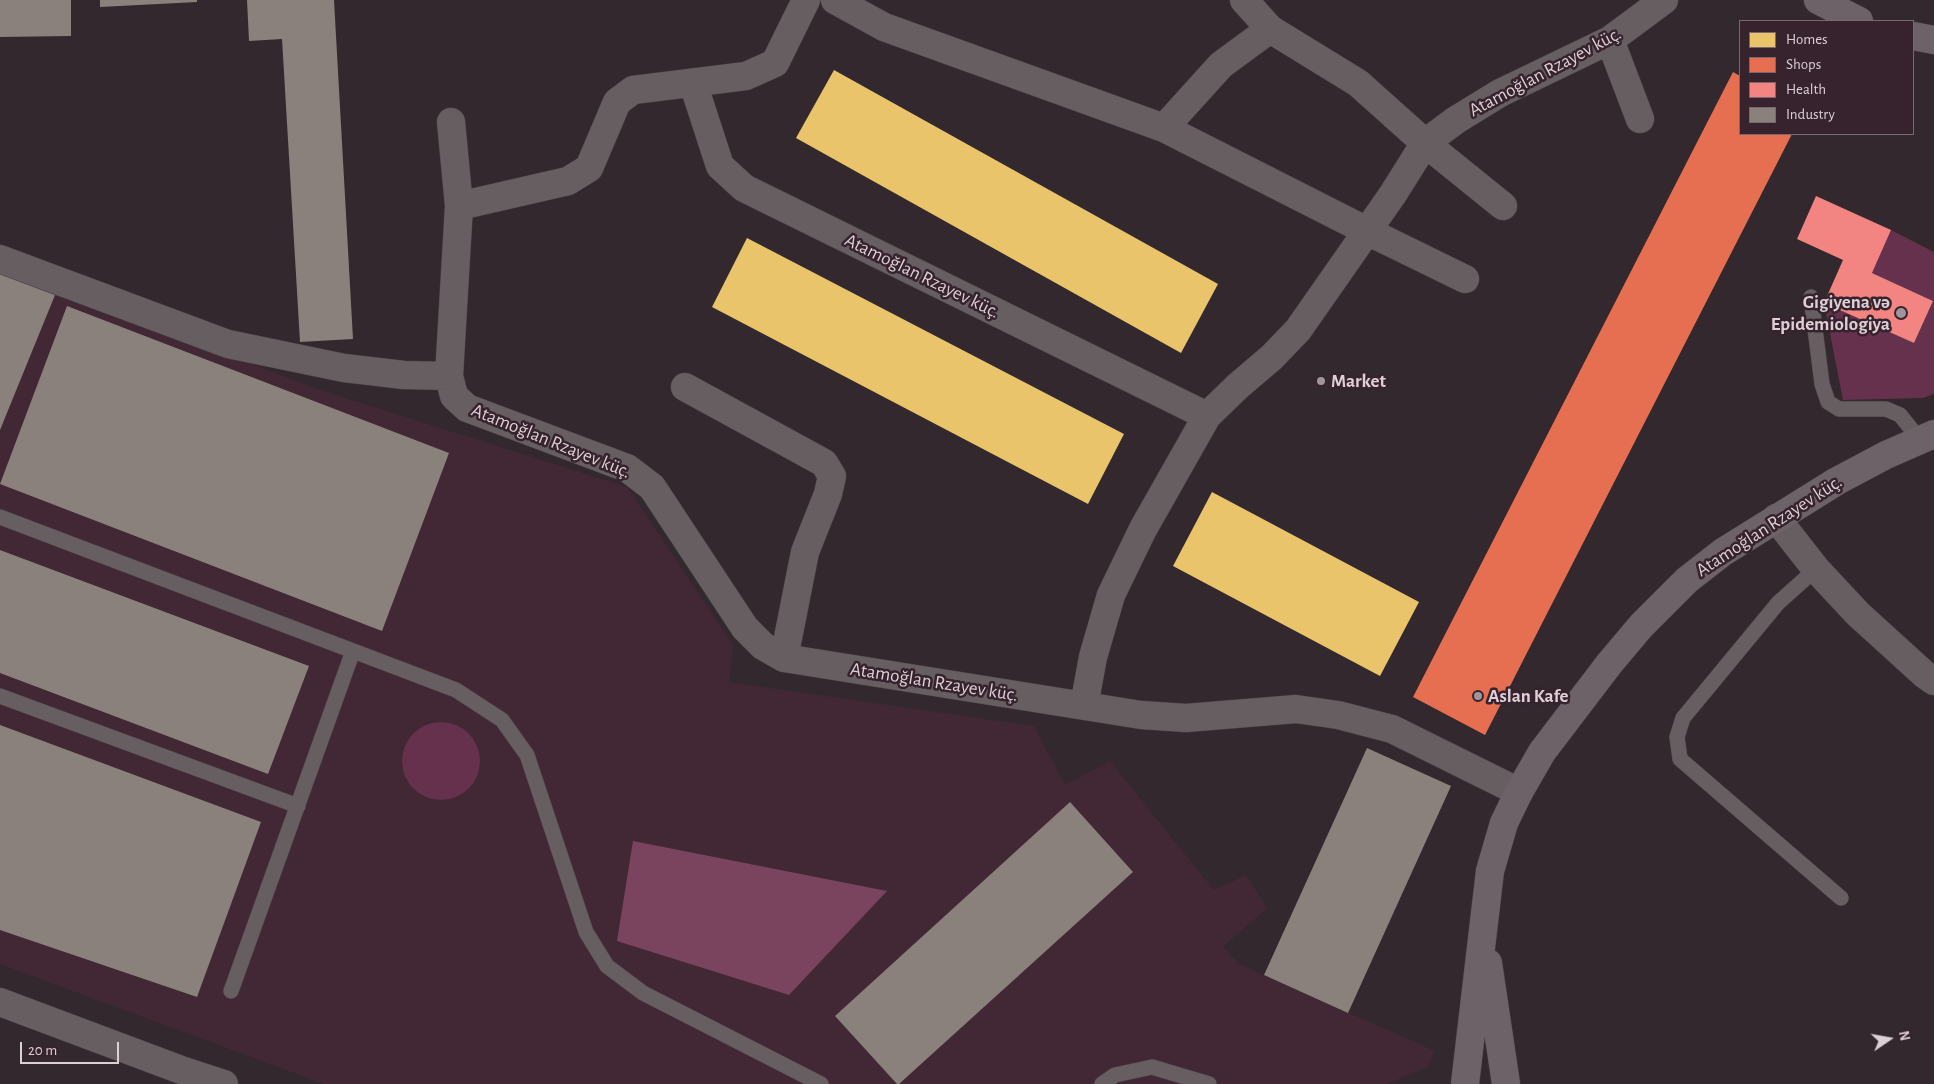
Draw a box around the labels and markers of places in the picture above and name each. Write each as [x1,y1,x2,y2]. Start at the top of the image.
place label: Gigiyena və Epidemiologiya [1771,291,1890,335]
marker: Gigiyena və Epidemiologiya [1894,306,1908,320]
place label: Market [1331,370,1386,392]
marker: Market [1315,375,1327,387]
place label: Aslan Kafe [1488,685,1569,707]
marker: Aslan Kafe [1472,690,1484,702]

